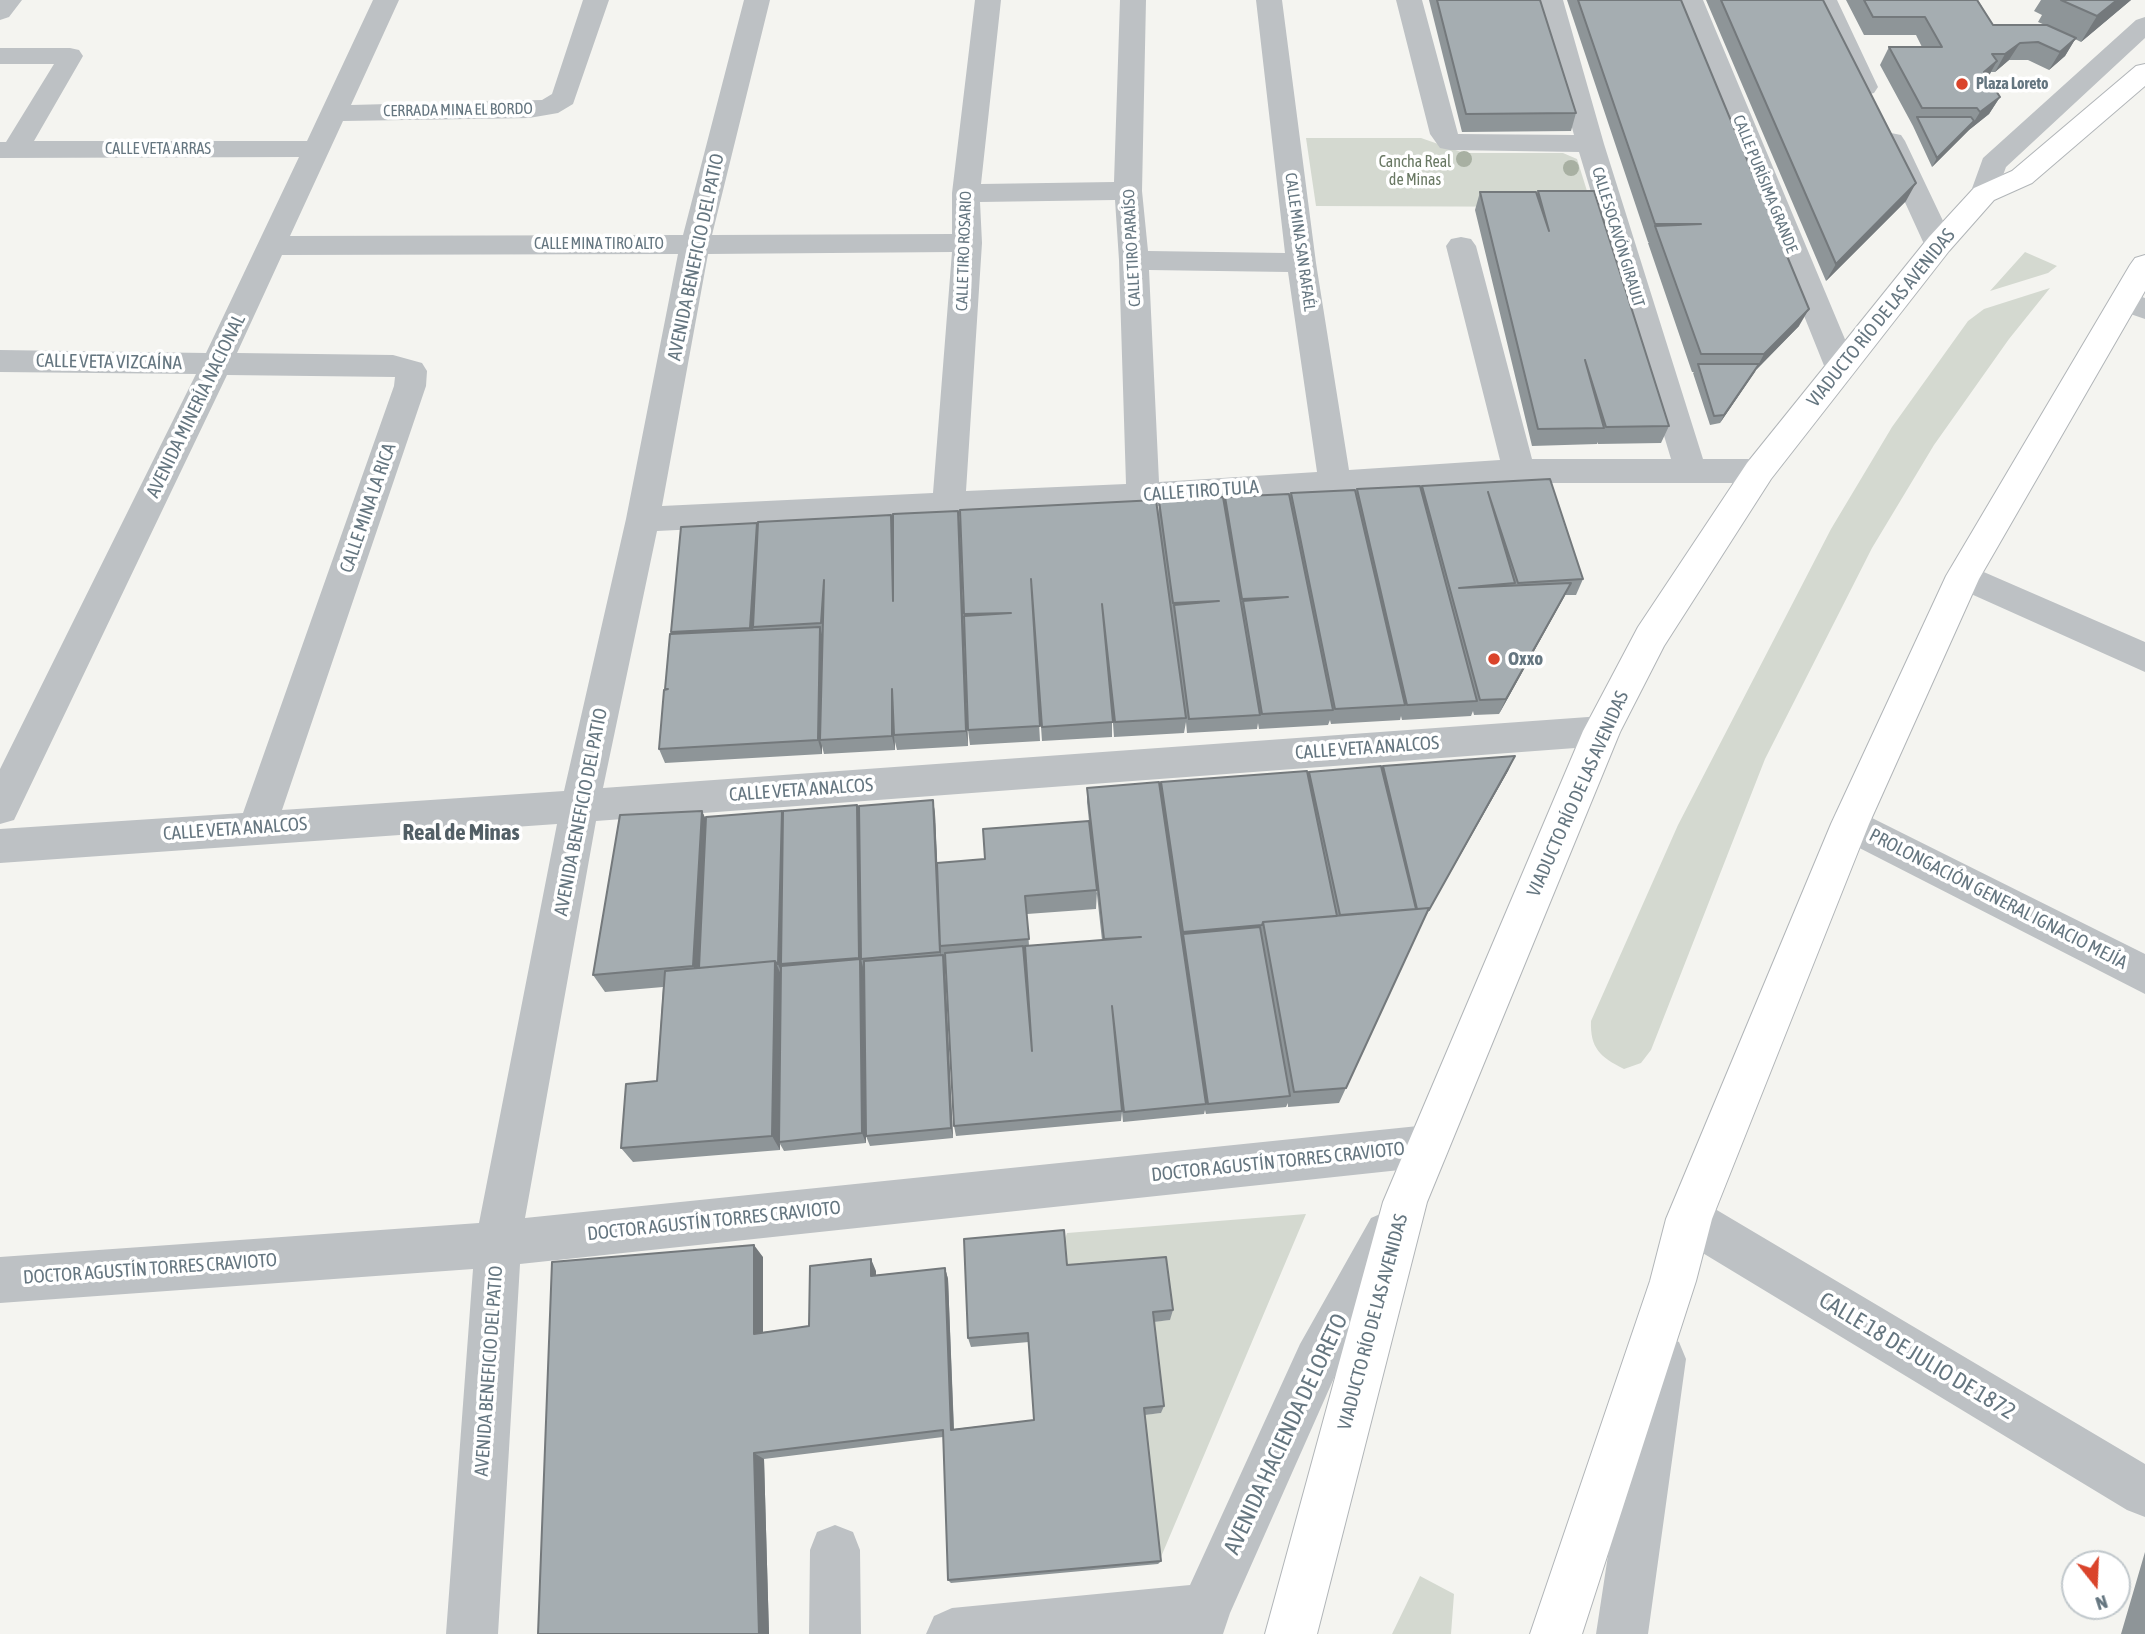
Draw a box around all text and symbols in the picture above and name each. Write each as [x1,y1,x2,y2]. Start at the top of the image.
place label: Plaza Loreto [1976,74,2049,94]
marker: Plaza Loreto [1954,76,1970,92]
street label: CERRADA MINA EL BORDO [383,99,533,121]
street label: CALLE PURÍSIMA GRANDE [1729,112,1801,256]
street label: CALLE VETA ARRAS [105,139,211,159]
street label: AVENIDA BENEFICIO DEL PATIO [663,151,729,363]
park label: Cancha Real de Minas [1379,152,1451,190]
street label: CALLE SOCAVÓN GIRAULT [1588,165,1648,309]
street label: CALLE MINA SAN RAFAÉL [1281,171,1319,313]
street label: CALLE TIRO PARAÍSO [1119,189,1145,307]
street label: CALLE TIRO ROSARIO [952,191,976,311]
street label: VIADUCTO RÍO DE LAS AVENIDAS [1802,224,1960,412]
street label: CALLE MINA TIRO ALTO [534,234,664,254]
street label: AVENIDA MINERÍA NACIONAL [142,311,250,501]
street label: CALLE VETA VIZCAÍNA [36,349,182,375]
street label: CALLE MINA LA RICA [335,440,401,576]
street label: CALLE TIRO TULA [1143,476,1259,506]
place label: Oxxo [1508,648,1543,670]
marker: Oxxo [1486,651,1502,667]
street label: VIADUCTO RÍO DE LAS AVENIDAS [1522,688,1634,900]
street label: AVENIDA BENEFICIO DEL PATIO [550,706,612,918]
street label: CALLE VETA ANALCOS [1294,732,1440,764]
street label: CALLE VETA ANALCOS [728,774,874,806]
street label: CALLE VETA ANALCOS [162,813,308,845]
district label: Real de Minas [402,819,520,847]
street label: PROLONGACIÓN GENERAL IGNACIO MEJÍA [1865,824,2131,974]
street label: DOCTOR AGUSTÍN TORRES CRAVIOTO [1150,1137,1406,1187]
street label: DOCTOR AGUSTÍN TORRES CRAVIOTO [586,1196,842,1246]
street label: VIADUCTO RÍO DE LAS AVENIDAS [1333,1212,1413,1432]
street label: DOCTOR AGUSTÍN TORRES CRAVIOTO [22,1249,278,1289]
street label: AVENIDA BENEFICIO DEL PATIO [470,1265,508,1477]
street label: CALLE 18 DE JULIO DE 1872 [1814,1286,2020,1426]
street label: AVENIDA HACIENDA DE LORETO [1218,1309,1354,1559]
north arrow [2061,1550,2131,1620]
text: N [2093,1591,2111,1615]

